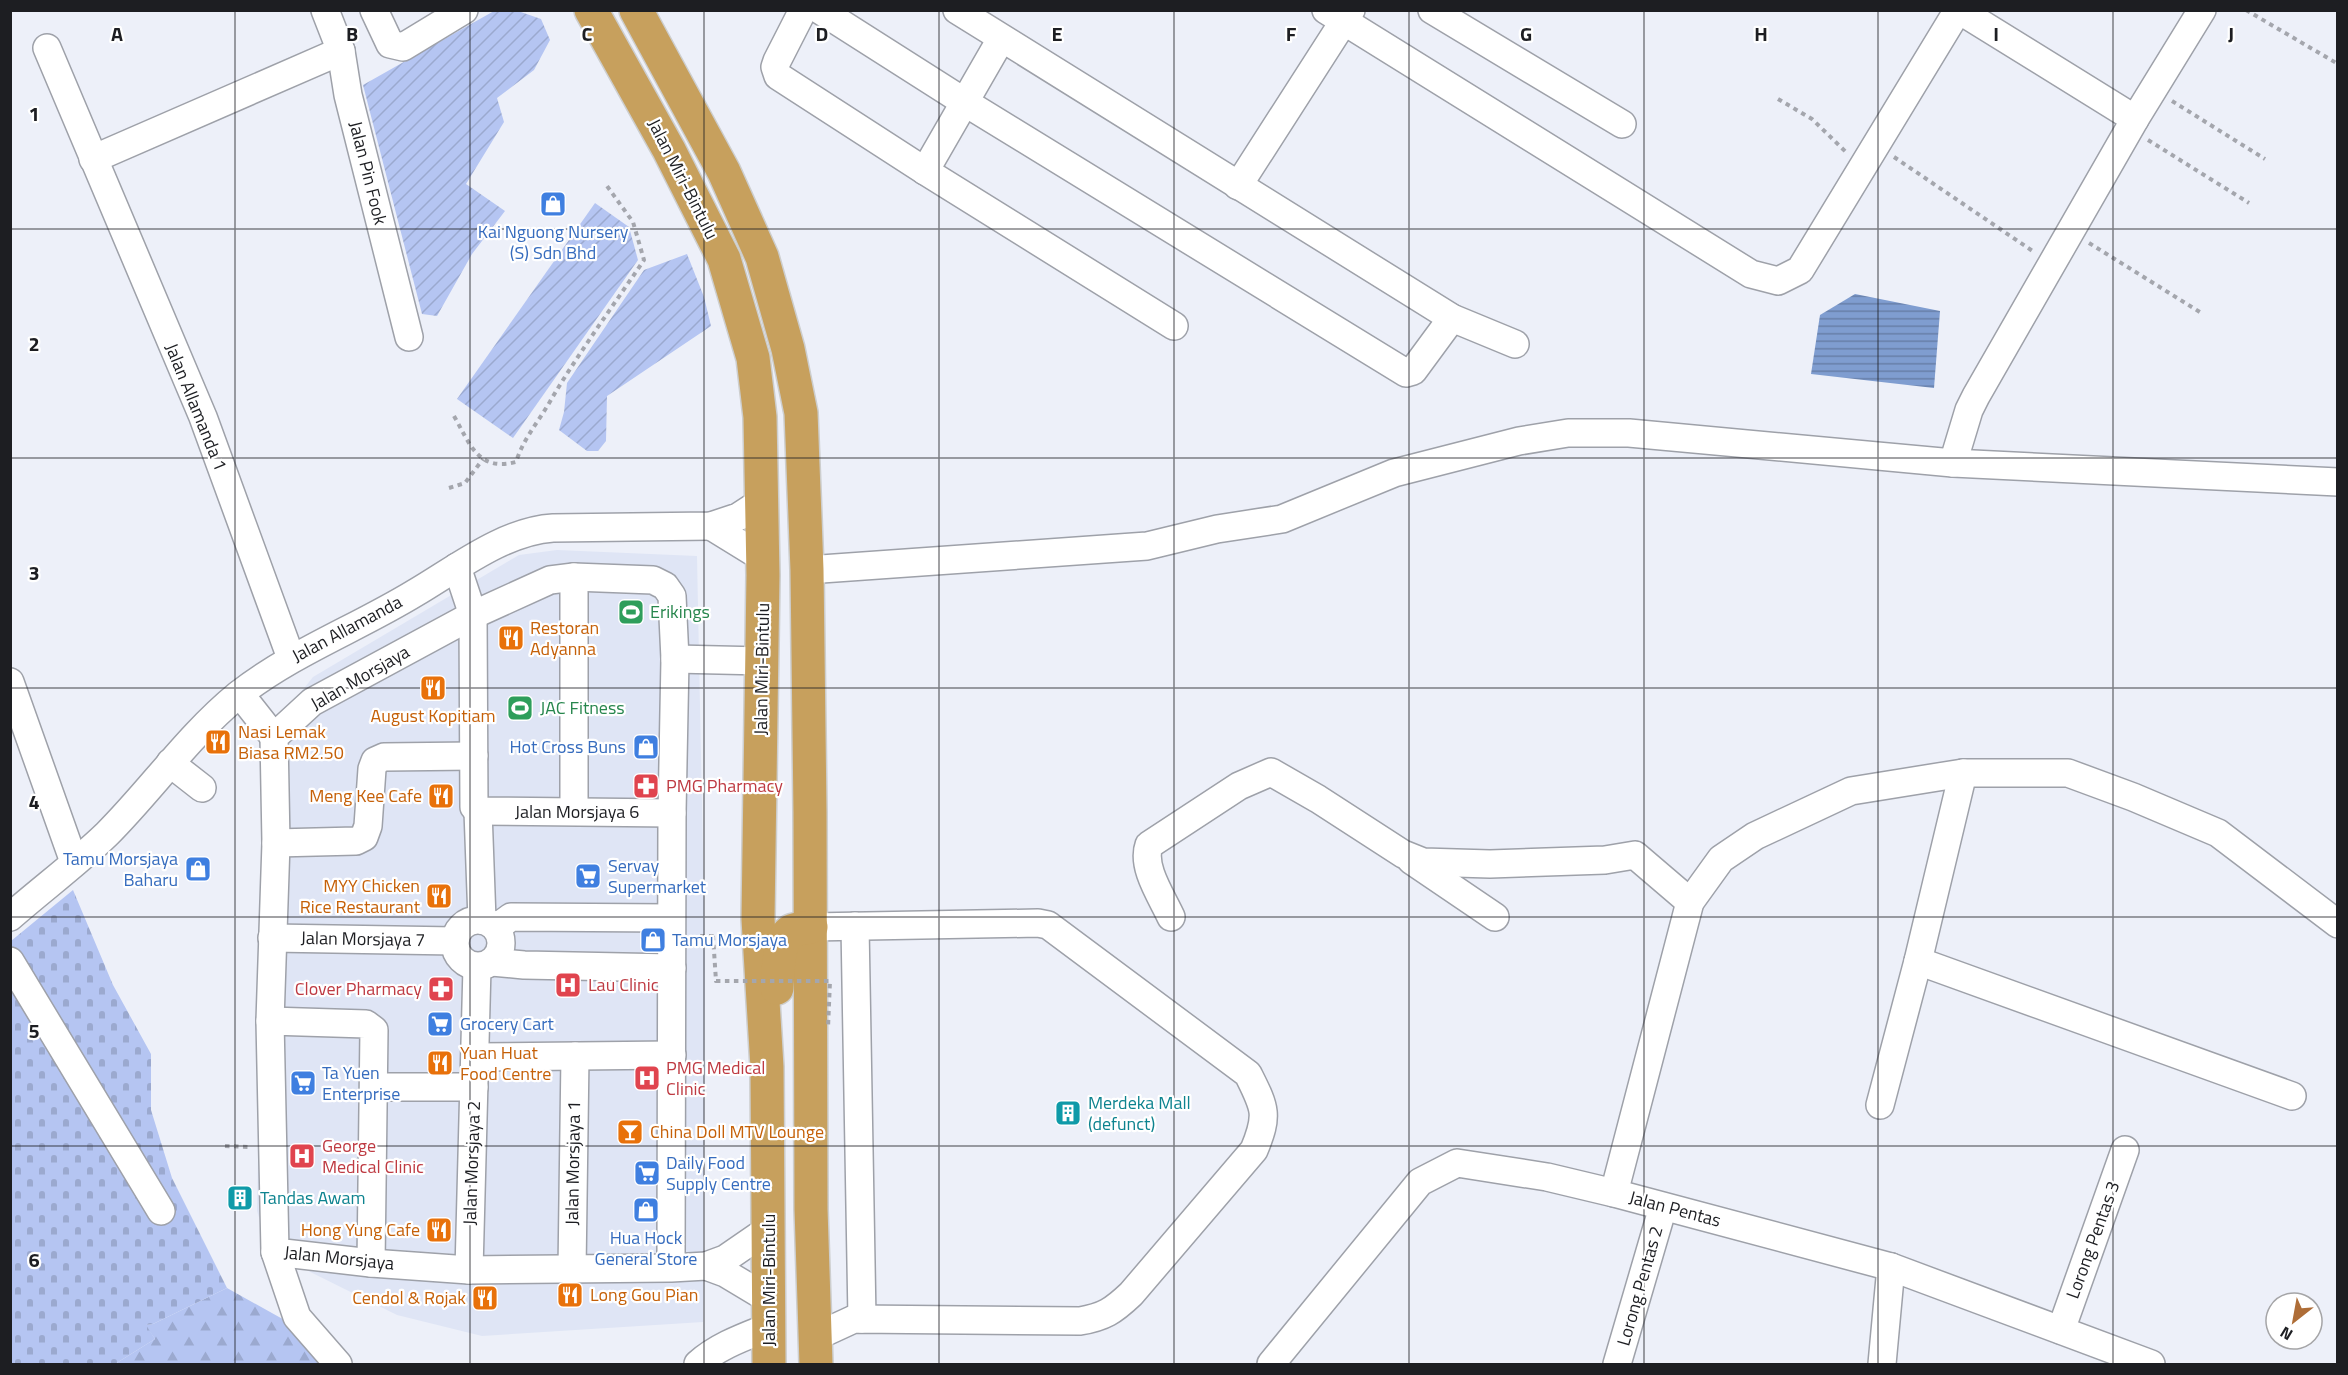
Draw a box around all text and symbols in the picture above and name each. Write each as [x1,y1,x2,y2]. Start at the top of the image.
text: A [111,18,123,49]
text: B [346,18,358,49]
text: C [582,18,593,49]
text: D [816,18,828,49]
text: E [1051,18,1063,49]
text: F [1286,18,1297,49]
text: G [1520,18,1532,49]
text: H [1754,18,1768,49]
text: I [1993,18,1999,49]
text: J [2228,18,2234,49]
text: 1 [28,98,40,129]
street label: Jalan Miri-Bintulu [641,114,726,244]
street label: Jalan Pin Fook [343,118,395,228]
shop icon: Kai Nguong Nursery (S) Sdn Bhd [538,189,568,219]
place label: Kai Nguong Nursery (S) Sdn Bhd [478,218,629,266]
text: 2 [28,328,40,359]
street label: Jalan Allamanda 1 [159,339,234,475]
text: 3 [28,557,40,588]
street label: Jalan Allamanda [287,588,407,669]
sports icon: Erikings [616,597,646,627]
place label: Erikings [650,598,710,625]
street label: Jalan Miri-Bintulu [747,603,776,735]
place label: Restoran Adyanna [530,614,599,662]
restaurant icon: Restoran Adyanna [496,623,526,653]
street label: Jalan Morsjaya [305,638,414,717]
restaurant icon: August Kopitiam [418,673,448,703]
sports icon: JAC Fitness [505,693,535,723]
place label: JAC Fitness [540,694,625,721]
place label: August Kopitiam [371,702,495,729]
place label: Nasi Lemak Biasa RM2.50 [238,718,344,766]
restaurant icon: Nasi Lemak Biasa RM2.50 [203,727,233,757]
shop icon: Hot Cross Buns [631,732,661,762]
place label: Hot Cross Buns [510,733,626,760]
pharmacy icon: PMG Pharmacy [631,771,661,801]
place label: PMG Pharmacy [666,772,783,799]
restaurant icon: Meng Kee Cafe [426,781,456,811]
place label: Meng Kee Cafe [309,782,422,809]
text: 4 [28,786,40,817]
street label: Jalan Morsjaya 6 [515,798,639,825]
place label: Tamu Morsjaya Baharu [63,845,178,893]
place label: Servay Supermarket [608,852,707,900]
shop icon: Tamu Morsjaya Baharu [183,854,213,884]
supermarket icon: Servay Supermarket [573,861,603,891]
place label: MYY Chicken Rice Restaurant [300,872,421,920]
restaurant icon: MYY Chicken Rice Restaurant [424,881,454,911]
street label: Jalan Morsjaya 7 [300,924,426,953]
shop icon: Tamu Morsjaya [638,925,668,955]
place label: Tamu Morsjaya [672,926,787,953]
hospital icon: Lau Clinic [553,970,583,1000]
place label: Lau Clinic [588,971,659,998]
pharmacy icon: Clover Pharmacy [426,974,456,1004]
place label: Clover Pharmacy [295,975,422,1002]
supermarket icon: Grocery Cart [425,1009,455,1039]
place label: Grocery Cart [460,1010,554,1037]
text: 5 [28,1015,40,1046]
place label: Yuan Huat Food Centre [460,1039,551,1087]
restaurant icon: Yuan Huat Food Centre [425,1048,455,1078]
place label: PMG Medical Clinic [666,1054,765,1102]
place label: Ta Yuen Enterprise [322,1059,400,1107]
hospital icon: PMG Medical Clinic [632,1063,662,1093]
supermarket icon: Ta Yuen Enterprise [288,1068,318,1098]
place label: Merdeka Mall (defunct) [1088,1089,1191,1137]
building icon: Merdeka Mall (defunct) [1053,1098,1083,1128]
street label: Jalan Morsjaya 2 [456,1100,487,1226]
street label: Jalan Morsjaya 1 [558,1100,587,1226]
bar icon: China Doll MTV Lounge [615,1117,645,1147]
place label: China Doll MTV Lounge [650,1118,824,1145]
place label: George Medical Clinic [322,1132,424,1180]
hospital icon: George Medical Clinic [287,1141,317,1171]
place label: Daily Food Supply Centre [666,1149,771,1197]
supermarket icon: Daily Food Supply Centre [632,1158,662,1188]
street label: Lorong Pentas 3 [2059,1177,2126,1302]
building icon: Tandas Awam [225,1183,255,1213]
street label: Jalan Pentas [1626,1183,1724,1234]
place label: Tandas Awam [260,1184,366,1211]
shop icon: Hua Hock General Store [631,1195,661,1225]
street label: Jalan Miri-Bintulu [755,1214,782,1346]
restaurant icon: Hong Yung Cafe [424,1215,454,1245]
place label: Hong Yung Cafe [301,1216,420,1243]
street label: Lorong Pentas 2 [1610,1223,1670,1349]
place label: Hua Hock General Store [595,1224,697,1272]
street label: Jalan Morsjaya [283,1238,395,1277]
text: 6 [28,1244,40,1275]
restaurant icon: Long Gou Pian [555,1280,585,1310]
place label: Long Gou Pian [590,1281,698,1308]
restaurant icon: Cendol & Rojak [470,1283,500,1313]
place label: Cendol & Rojak [352,1284,466,1311]
north arrow [2264,1291,2324,1351]
text: N [2275,1321,2297,1347]

